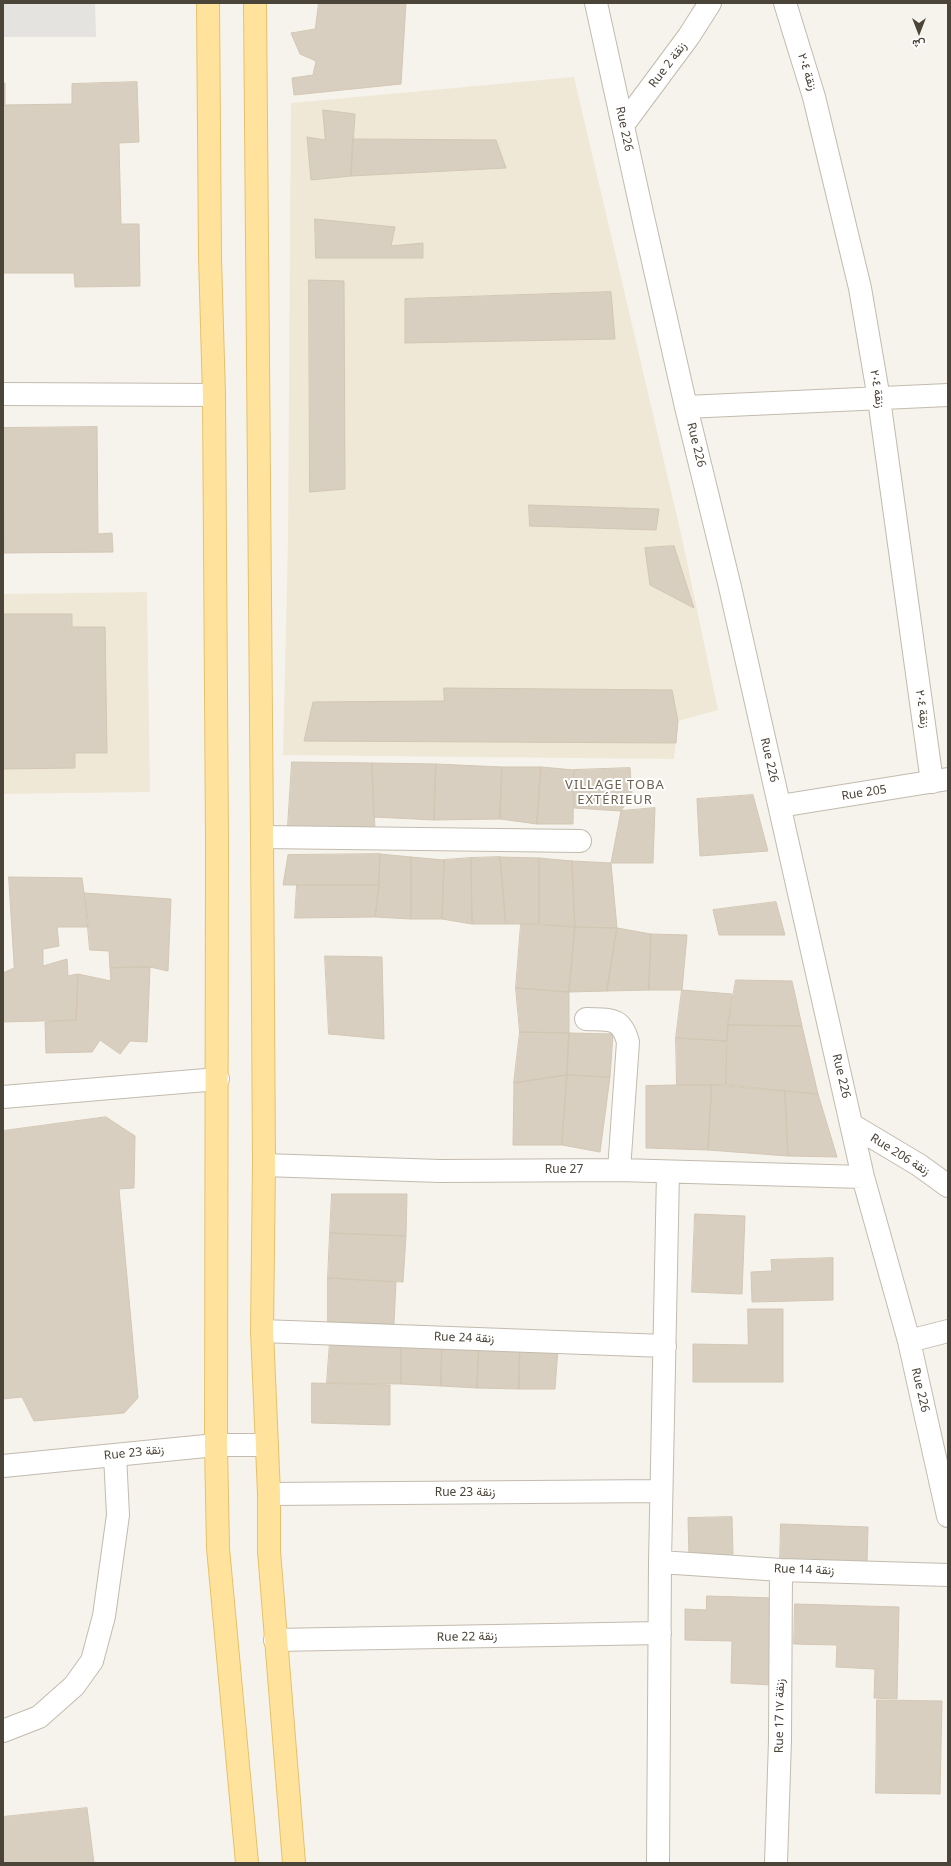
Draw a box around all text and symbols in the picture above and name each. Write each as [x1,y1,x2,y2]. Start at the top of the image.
north arrow [899,12,939,52]
text: ش [912,37,926,52]
street label: Rue 2 زنقة [646,39,690,91]
street label: زنقة ٢٠٤ [795,52,819,92]
street label: Rue 226 [612,105,636,153]
street label: زنقة ٢٠٤ [867,369,887,409]
street label: Rue 226 [684,421,708,469]
street label: زنقة ٢٠٤ [912,689,932,729]
street label: Rue 226 [757,736,781,784]
district label: VILLAGE TOBA EXTÉRIEUR [565,777,665,808]
street label: Rue 205 [840,782,888,804]
street label: Rue 226 [829,1052,853,1100]
street label: Rue 206 زنقة [868,1131,932,1179]
street label: Rue 27 [545,1163,583,1177]
street label: Rue 24 زنقة [434,1330,494,1346]
street label: Rue 226 [908,1366,932,1414]
street label: Rue 23 زنقة [103,1443,165,1463]
street label: Rue 23 زنقة [435,1486,495,1500]
street label: Rue 14 زنقة [774,1562,834,1578]
street label: Rue 22 زنقة [437,1629,497,1645]
street label: Rue 17 زنقة ١٧ [772,1679,788,1753]

